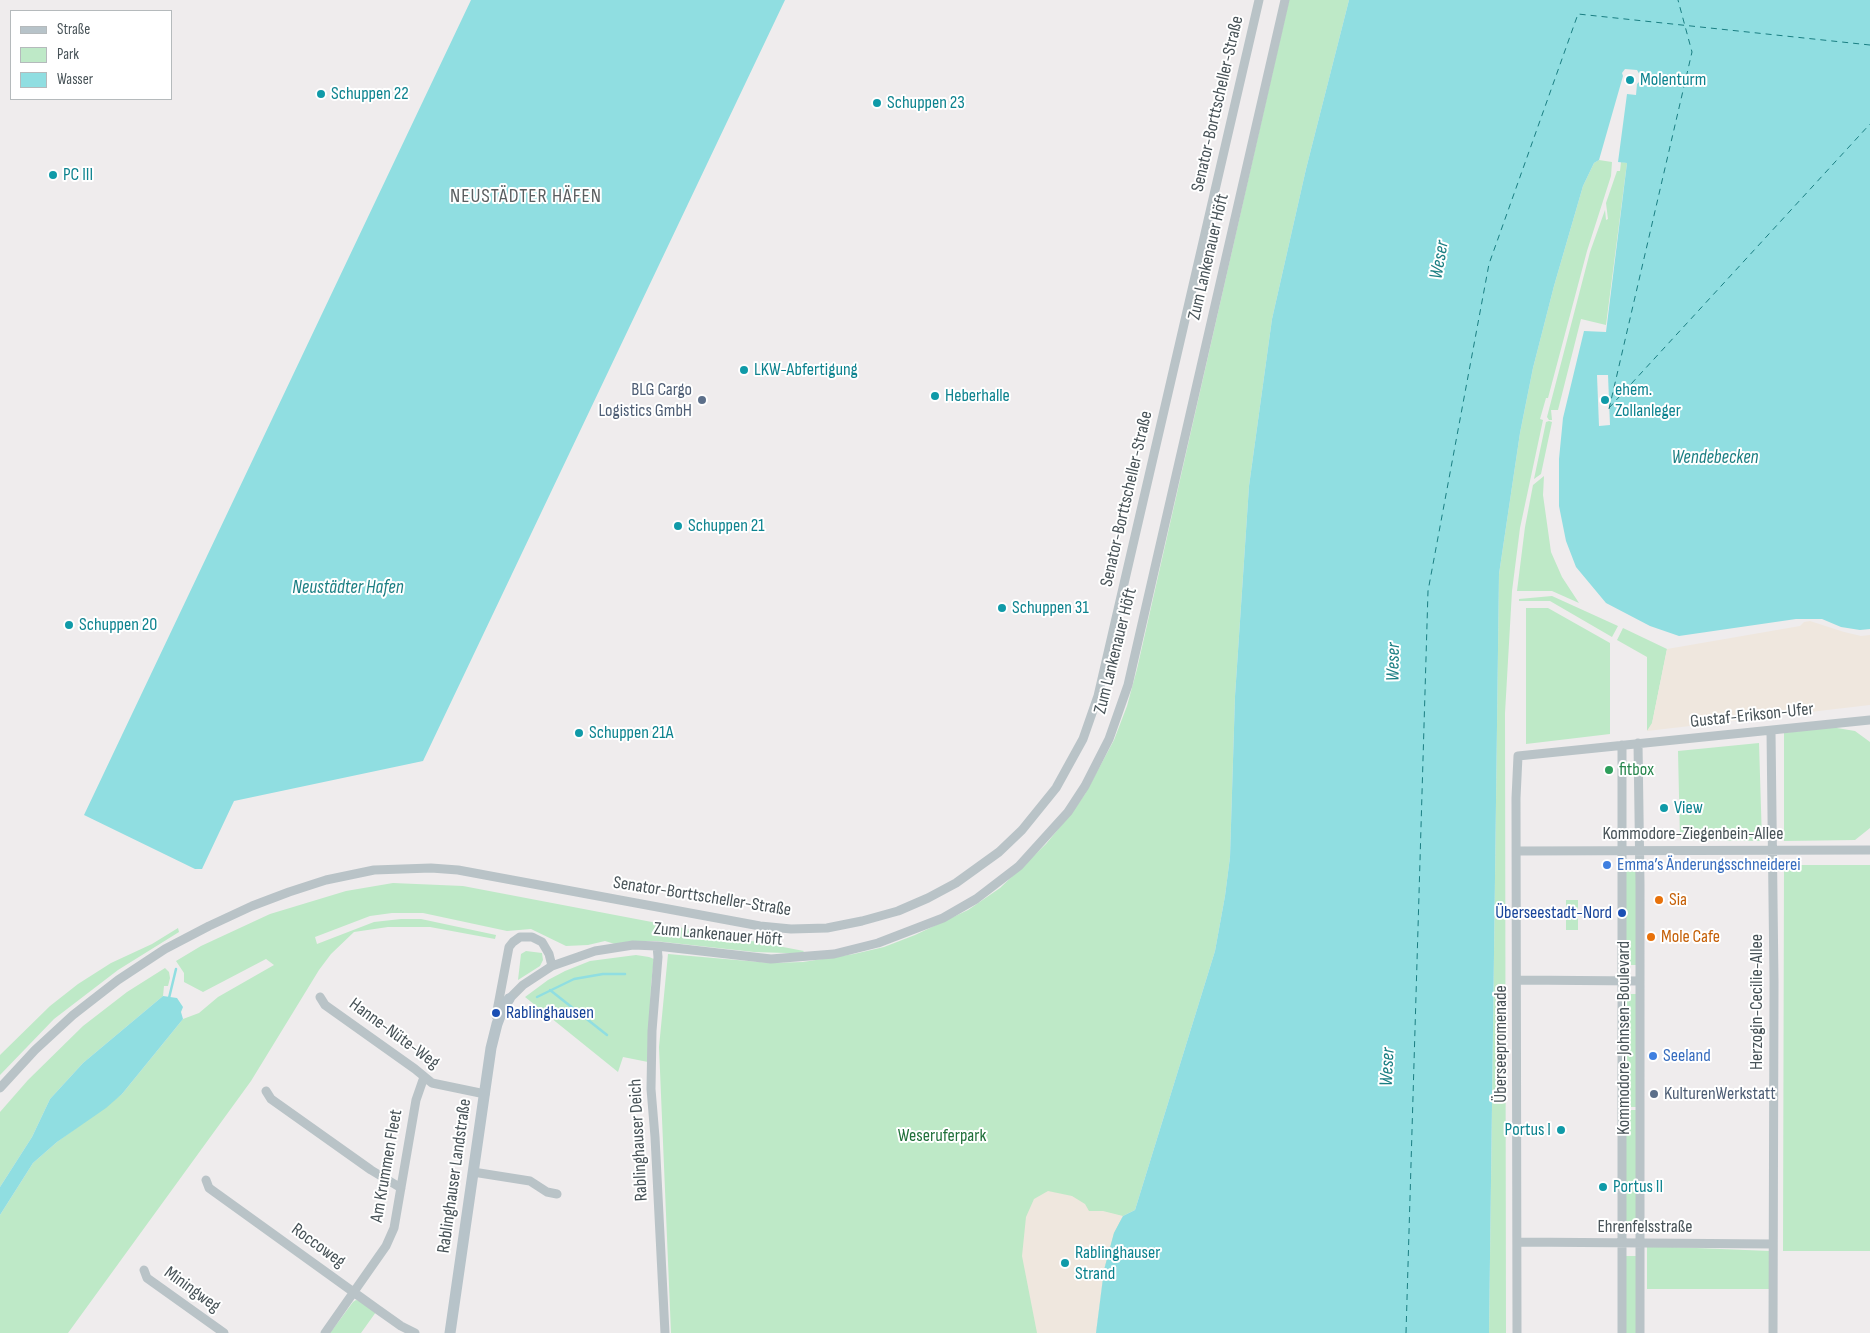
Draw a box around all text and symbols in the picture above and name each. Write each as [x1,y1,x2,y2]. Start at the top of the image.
legend [10,10,172,100]
street label: Senator-Borttscheller-Straße [1187,14,1249,194]
text: Straße [57,20,90,39]
text: Park [57,45,79,64]
place label: Molenturm [1640,69,1706,91]
text: Wasser [57,70,93,89]
marker: Molenturm [1624,74,1636,86]
place label: Schuppen 22 [331,83,409,105]
marker: Schuppen 22 [315,88,327,100]
place label: Schuppen 23 [887,92,965,114]
marker: Schuppen 23 [871,97,883,109]
place label: PC III [63,164,93,186]
marker: PC III [47,169,59,181]
district label: NEUSTÄDTER HÄFEN [448,185,604,209]
street label: Zum Lankenauer Höft [1184,192,1234,322]
water label: Weser [1425,239,1455,281]
place label: LKW-Abfertigung [754,359,858,381]
marker: LKW-Abfertigung [738,364,750,376]
place label: BLG Cargo Logistics GmbH [599,379,692,422]
place label: ehem. Zollanleger [1615,379,1681,422]
place label: Heberhalle [945,385,1010,407]
marker: Heberhalle [929,390,941,402]
marker: BLG Cargo Logistics GmbH [696,394,708,406]
marker: ehem. Zollanleger [1599,394,1611,406]
street label: Senator-Borttscheller-Straße [1096,409,1158,589]
water label: Wendebecken [1671,447,1759,469]
place label: Schuppen 21 [688,515,765,537]
marker: Schuppen 21 [672,520,684,532]
water label: Neustädter Hafen [292,577,404,599]
street label: Zum Lankenauer Höft [1090,586,1142,716]
place label: Schuppen 31 [1012,597,1089,619]
marker: Schuppen 31 [996,602,1008,614]
place label: Schuppen 20 [79,614,157,636]
marker: Schuppen 20 [63,619,75,631]
water label: Weser [1382,643,1406,681]
street label: Gustaf-Erikson-Ufer [1689,699,1815,733]
place label: Schuppen 21A [589,722,674,744]
marker: Schuppen 21A [573,727,585,739]
place label: fitbox [1619,759,1654,781]
marker: fitbox [1603,764,1615,776]
place label: View [1674,797,1703,819]
marker: View [1658,802,1670,814]
street label: Kommodore-Ziegenbein-Allee [1603,823,1783,845]
place label: Emma’s Änderungsschneiderei [1617,854,1800,876]
marker: Emma’s Änderungsschneiderei [1601,859,1613,871]
street label: Senator-Borttscheller-Straße [612,872,792,922]
place label: Sia [1669,889,1687,911]
marker: Sia [1653,894,1665,906]
place label: Überseestadt-Nord [1495,902,1612,924]
marker: Überseestadt-Nord [1616,907,1628,919]
street label: Zum Lankenauer Höft [653,919,783,951]
place label: Mole Cafe [1661,926,1720,948]
marker: Mole Cafe [1645,931,1657,943]
street label: Herzogin-Cecilie-Allee [1746,934,1768,1070]
street label: Kommodore-Johnsen-Boulevard [1613,941,1635,1135]
street label: Überseepromenade [1490,985,1512,1103]
street label: Hanne-Nüte-Weg [345,994,443,1074]
place label: Rablinghausen [506,1002,594,1024]
marker: Rablinghausen [490,1007,502,1019]
place label: Seeland [1663,1045,1711,1067]
water label: Weser [1376,1047,1400,1087]
marker: Seeland [1647,1050,1659,1062]
street label: Rablinghauser Deich [625,1078,653,1202]
place label: KulturenWerkstatt [1664,1083,1776,1105]
marker: KulturenWerkstatt [1648,1088,1660,1100]
street label: Rablinghauser Landstraße [433,1097,477,1255]
street label: Am Krummen Fleet [366,1108,408,1224]
place label: Portus I [1505,1119,1551,1141]
marker: Portus I [1555,1124,1567,1136]
park label: Weseruferpark [898,1125,986,1147]
place label: Portus II [1613,1176,1663,1198]
marker: Portus II [1597,1181,1609,1193]
street label: Ehrenfelsstraße [1597,1216,1693,1238]
street label: Roccoweg [287,1219,349,1273]
place label: Rablinghauser Strand [1075,1242,1160,1284]
marker: Rablinghauser Strand [1059,1257,1071,1269]
street label: Miningweg [160,1262,224,1318]

